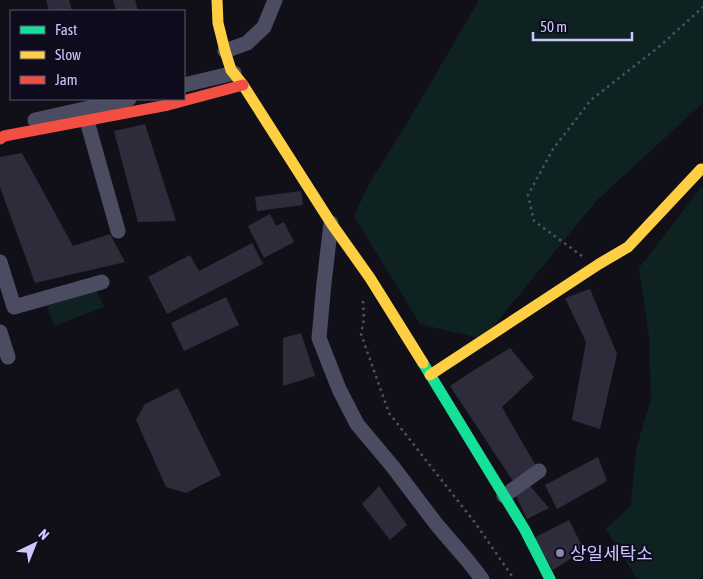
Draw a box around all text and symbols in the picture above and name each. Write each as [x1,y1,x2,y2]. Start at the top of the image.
legend [10,10,185,100]
scale bar [533,10,632,42]
text: 50 m [540,18,567,35]
text: Fast [55,21,77,38]
text: Slow [55,46,81,63]
text: Jam [55,71,78,88]
north arrow [10,519,60,569]
text: N [35,526,52,543]
place label: 상일세탁소 [570,543,653,564]
marker: 상일세탁소 [554,547,566,559]

